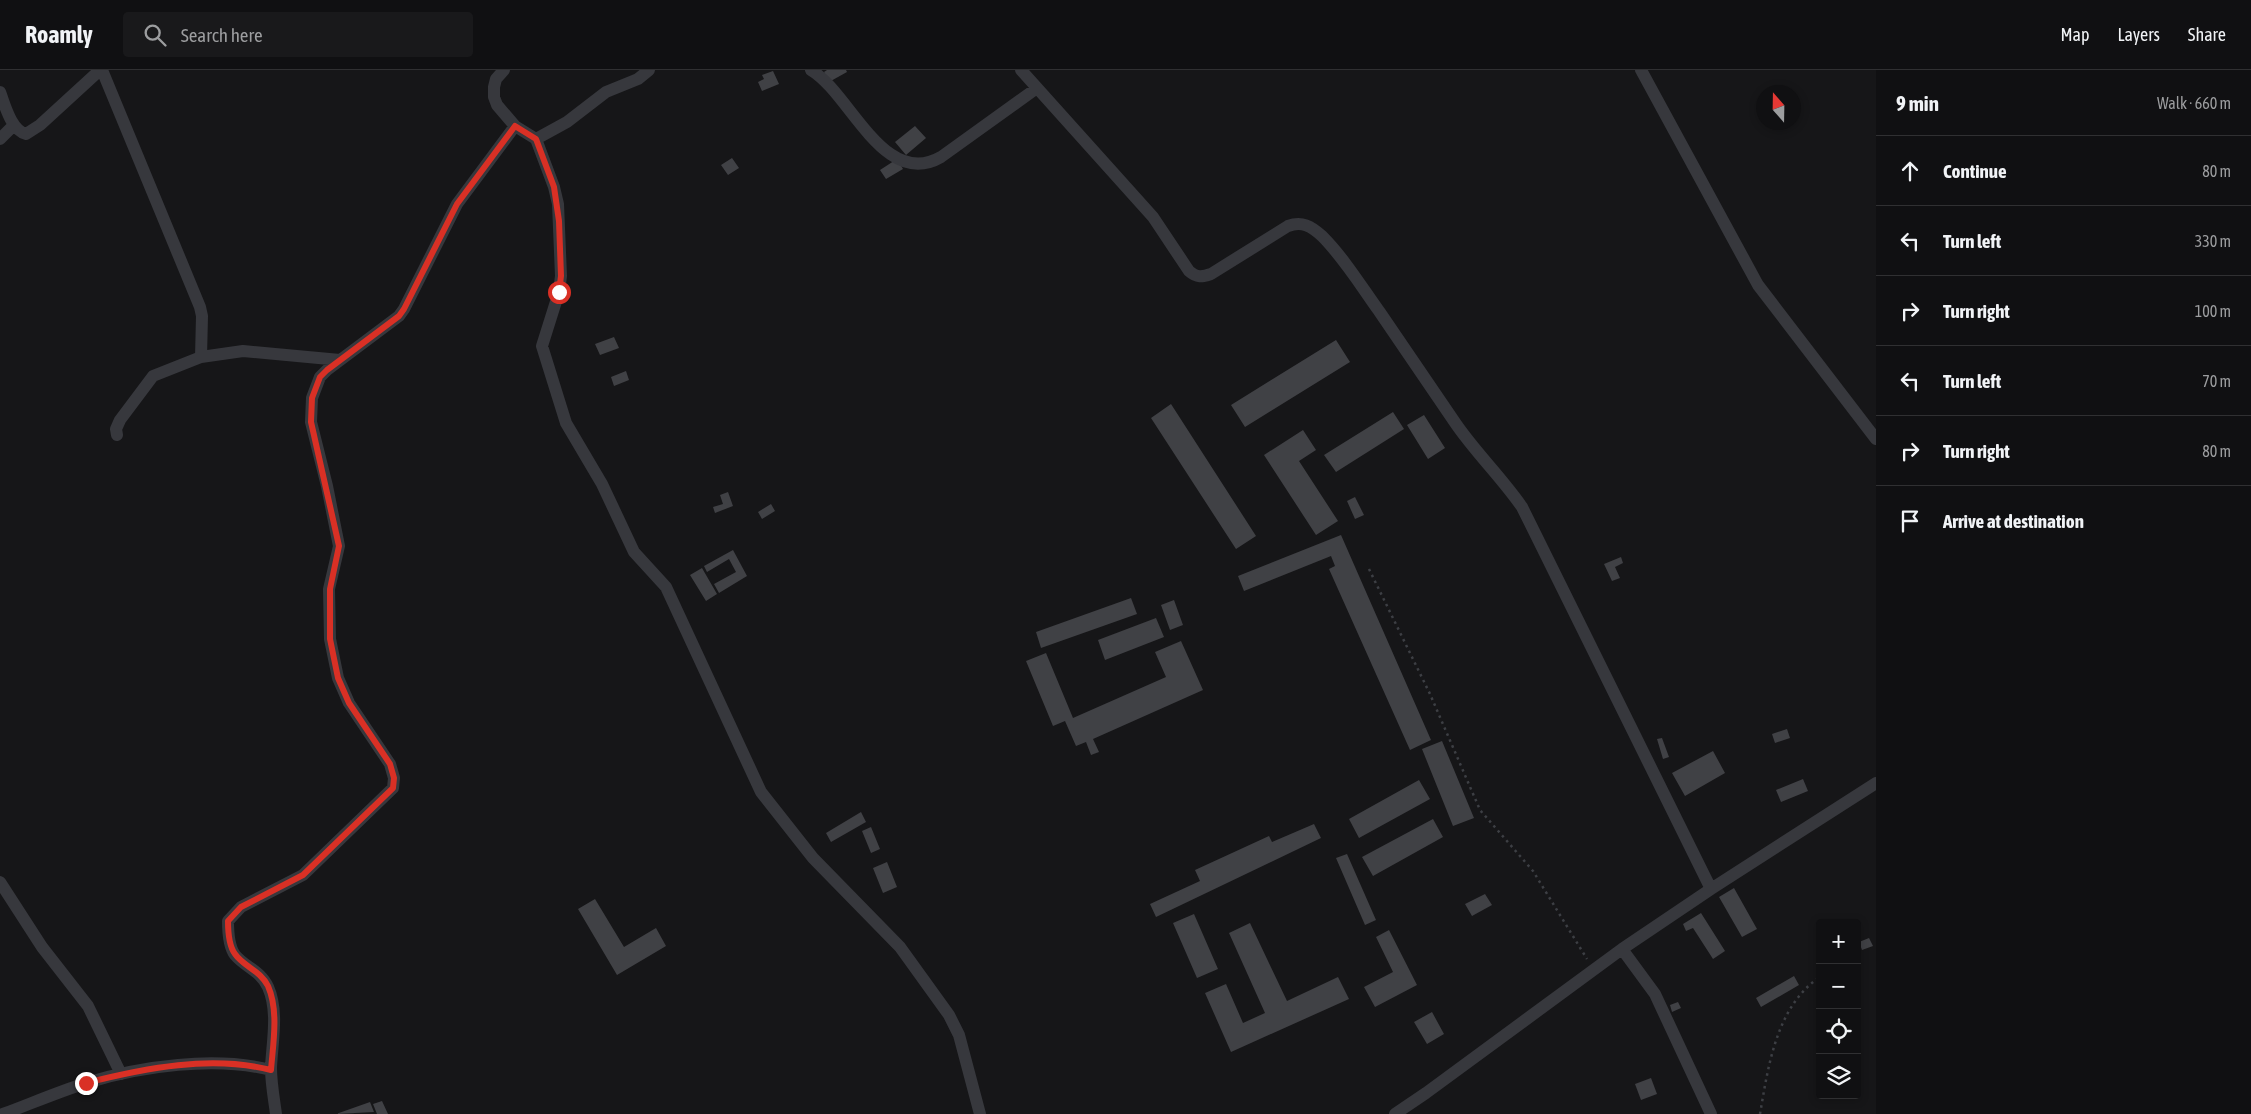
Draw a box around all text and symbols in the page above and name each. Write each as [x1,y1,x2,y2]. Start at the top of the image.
search box [123,12,473,57]
text: Roamly [25,21,93,48]
icon: search [141,21,169,49]
text: Search here [181,24,263,46]
text: Map [2060,24,2089,45]
text: Layers [2117,24,2160,45]
text: Share [2188,24,2226,45]
north arrow [1756,85,1801,130]
text: 9 min [1896,91,1939,115]
text: Walk · 660 m [2157,94,2231,112]
icon: ahead [1896,157,1924,185]
text: Continue [1943,160,2007,182]
text: 80 m [2202,162,2231,180]
icon: left [1896,227,1924,255]
text: Turn left [1943,230,2001,252]
text: 330 m [2195,232,2231,250]
route start [548,281,571,304]
icon: right [1896,297,1924,325]
text: Turn right [1943,300,2010,322]
text: 100 m [2195,302,2231,320]
icon: left [1896,367,1924,395]
text: Turn left [1943,370,2001,392]
text: 70 m [2202,372,2231,390]
icon: right [1896,437,1924,465]
text: Turn right [1943,440,2010,462]
text: 80 m [2202,442,2231,460]
icon: arrive [1896,507,1924,535]
text: Arrive at destination [1943,510,2084,532]
map controls [1816,919,1861,1099]
button: + [1816,919,1861,964]
button: − [1816,964,1861,1009]
button: locate [1816,1009,1861,1054]
button: layers [1816,1054,1861,1099]
route end [75,1072,98,1095]

